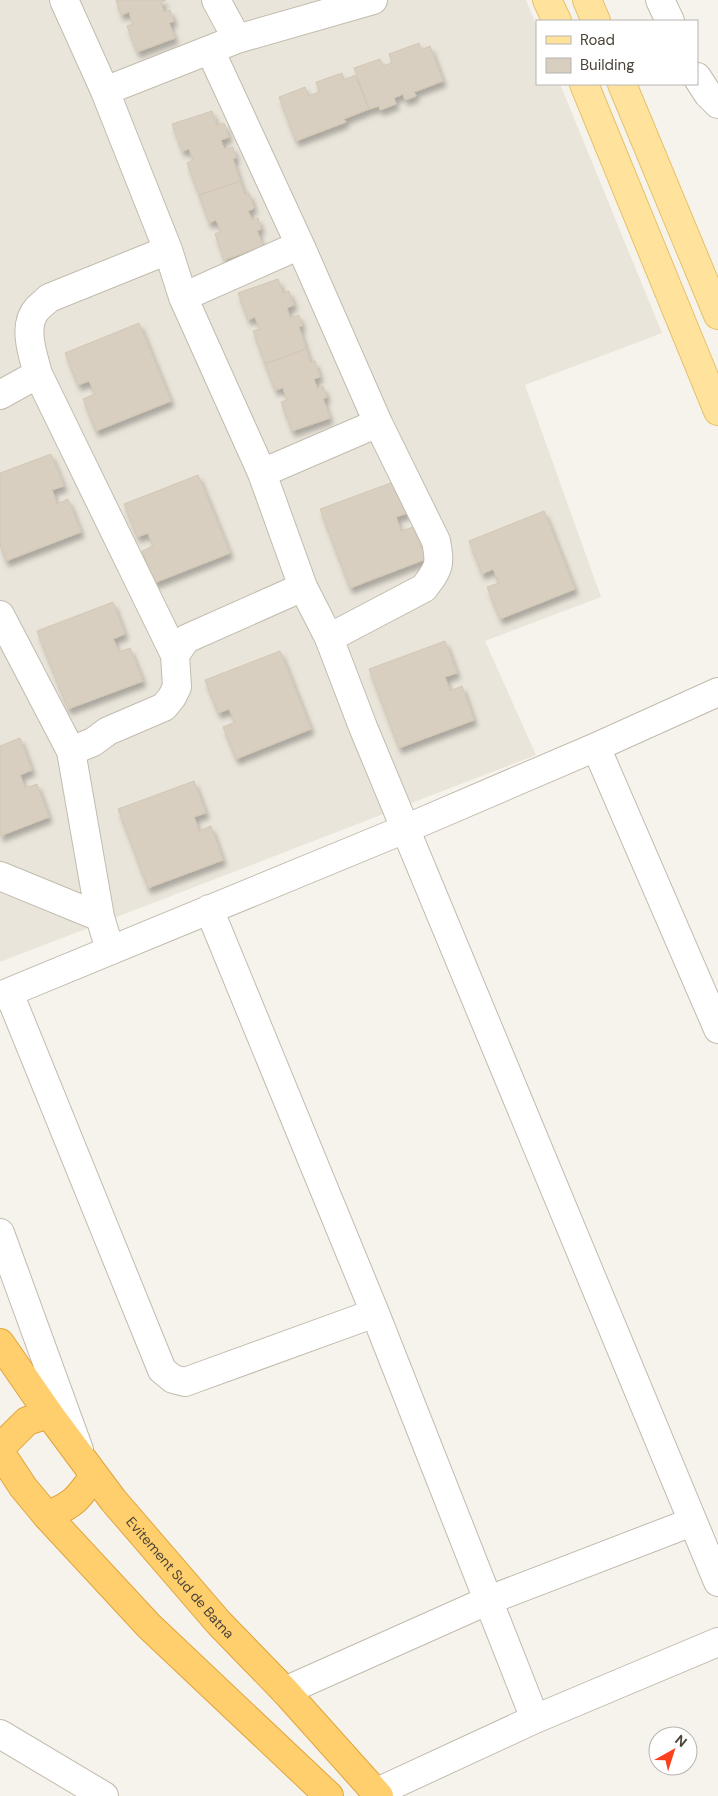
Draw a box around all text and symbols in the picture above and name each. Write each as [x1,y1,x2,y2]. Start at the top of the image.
legend [536,20,698,85]
text: Road [580,30,615,50]
text: Building [580,55,635,75]
street label: Evitement Sud de Batna [122,1513,238,1642]
north arrow [648,1726,698,1776]
text: N [672,1731,691,1751]

